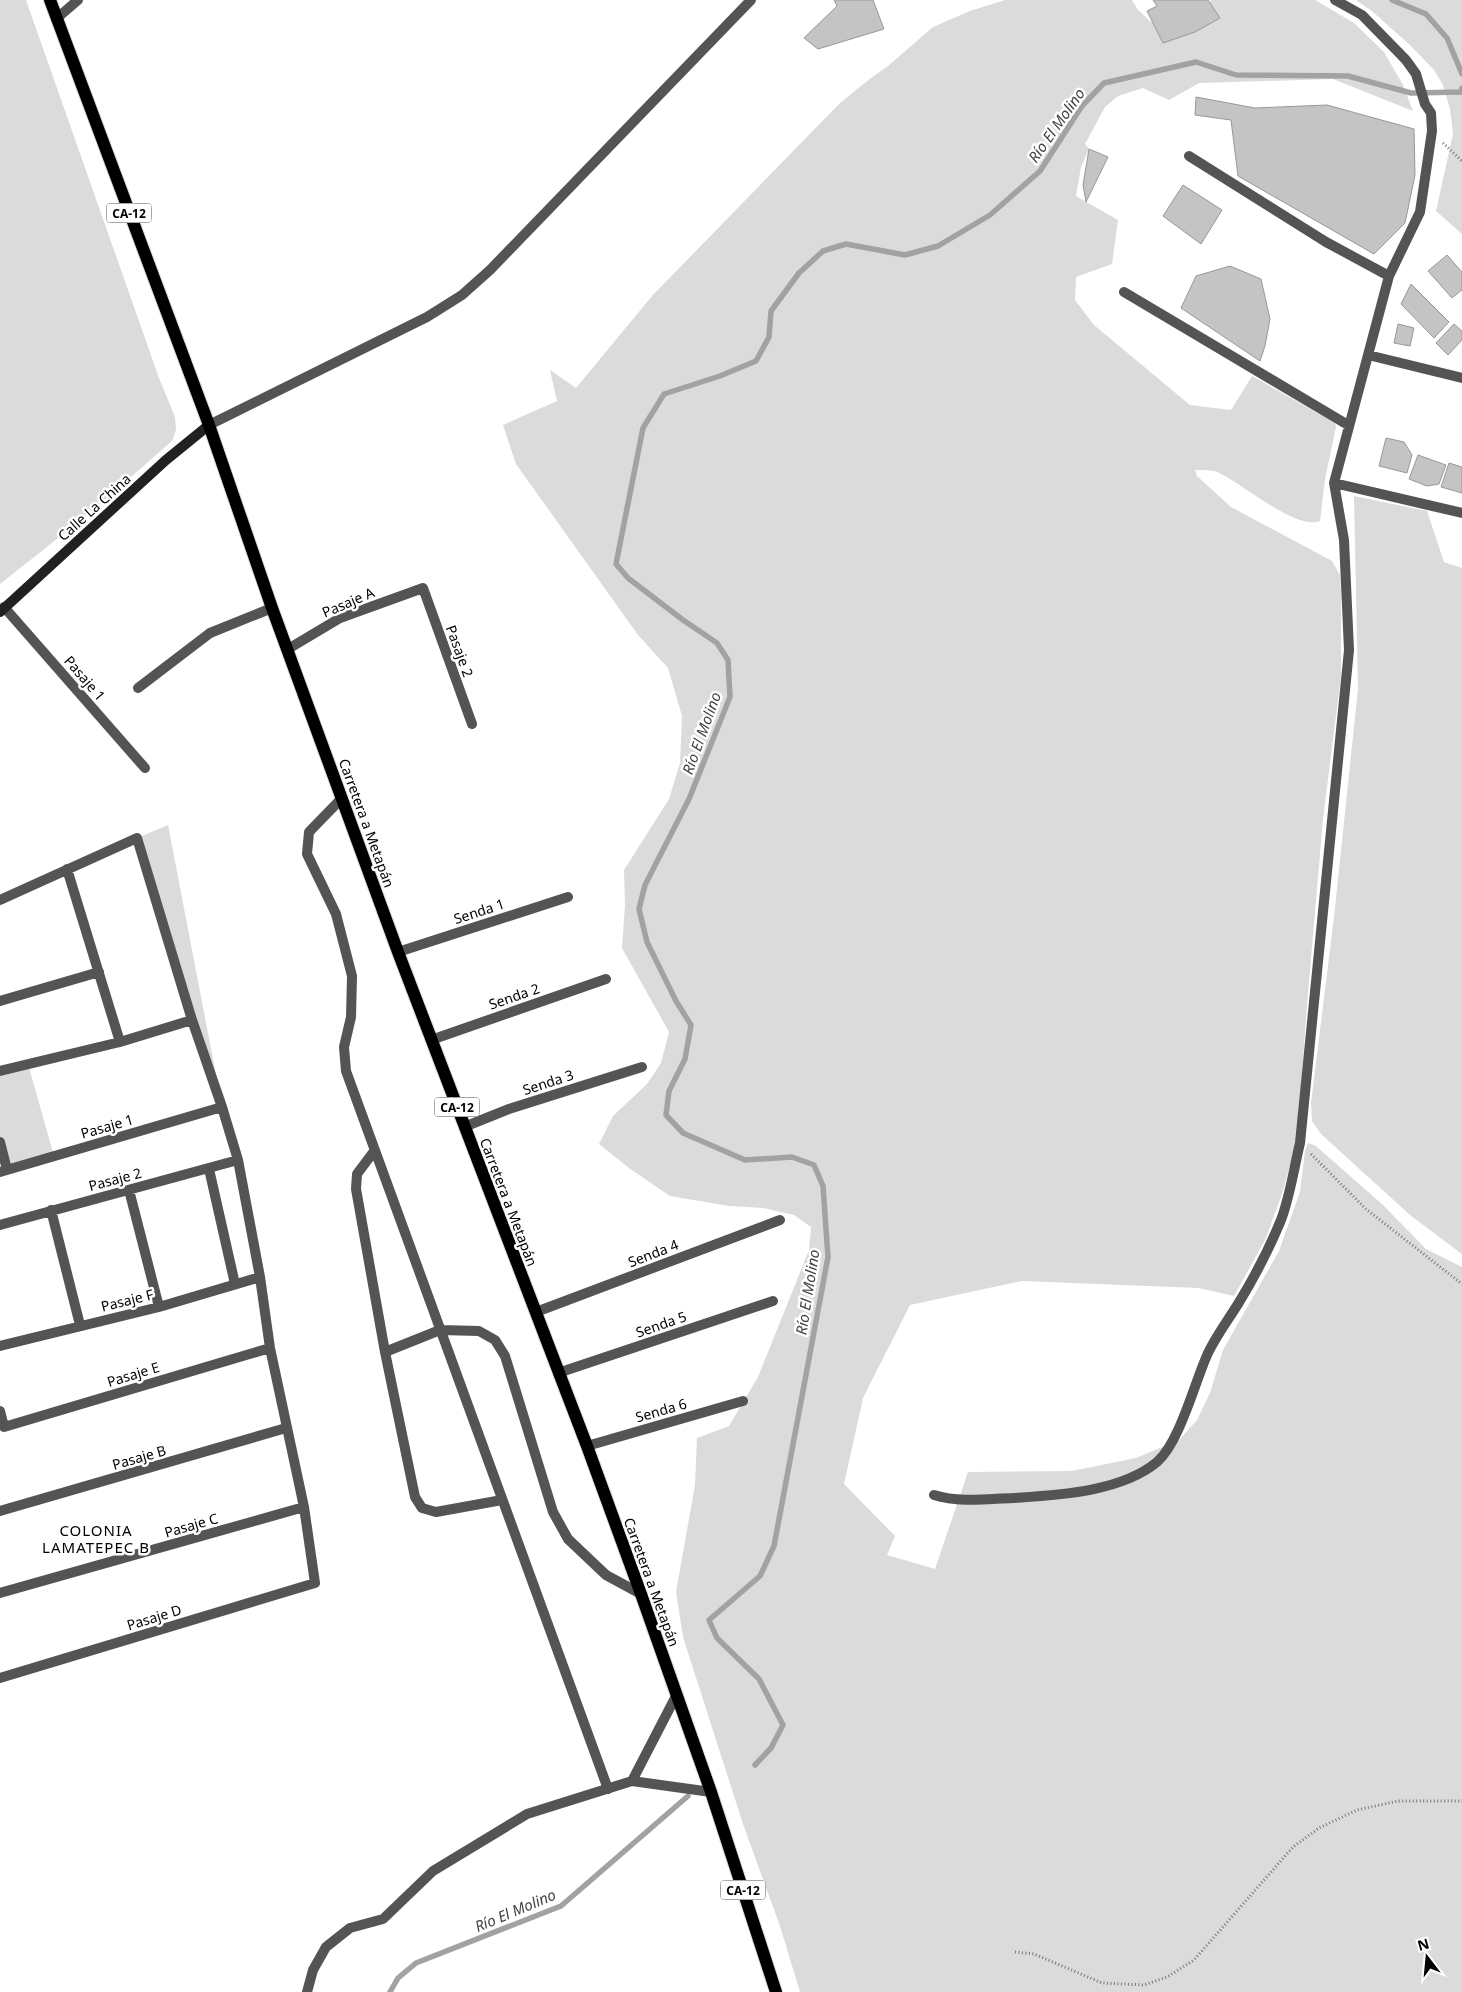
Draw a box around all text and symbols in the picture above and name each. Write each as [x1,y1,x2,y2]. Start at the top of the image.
water label: Río El Molino [1023,84,1089,166]
road number: CA-12 [106,204,152,222]
street label: Calle La China [53,469,135,545]
street label: Pasaje A [319,582,377,621]
street label: Pasaje 2 [442,622,478,680]
street label: Pasaje 1 [60,651,110,705]
water label: Río El Molino [677,689,725,777]
street label: Carretera a Metapán [335,756,399,890]
street label: Senda 1 [451,894,507,928]
street label: Senda 2 [486,978,542,1014]
street label: Senda 3 [520,1065,576,1099]
road number: CA-12 [434,1098,480,1116]
street label: Pasaje 1 [78,1109,136,1143]
street label: Carretera a Metapán [476,1135,542,1269]
street label: Pasaje 2 [86,1163,144,1195]
street label: Senda 4 [625,1235,681,1271]
water label: Río El Molino [790,1248,824,1336]
street label: Pasaje F [99,1284,155,1316]
street label: Senda 5 [633,1306,689,1342]
street label: Pasaje E [104,1357,162,1391]
street label: Senda 6 [633,1394,689,1426]
street label: Pasaje B [110,1440,168,1474]
street label: Pasaje C [162,1508,220,1542]
street label: Carretera a Metapán [620,1515,684,1649]
district label: COLONIA LAMATEPEC B [42,1520,150,1557]
street label: Pasaje D [124,1600,184,1634]
road number: CA-12 [720,1880,766,1900]
water label: Río El Molino [471,1884,559,1936]
north arrow [1402,1932,1452,1982]
text: N [1415,1933,1431,1955]

